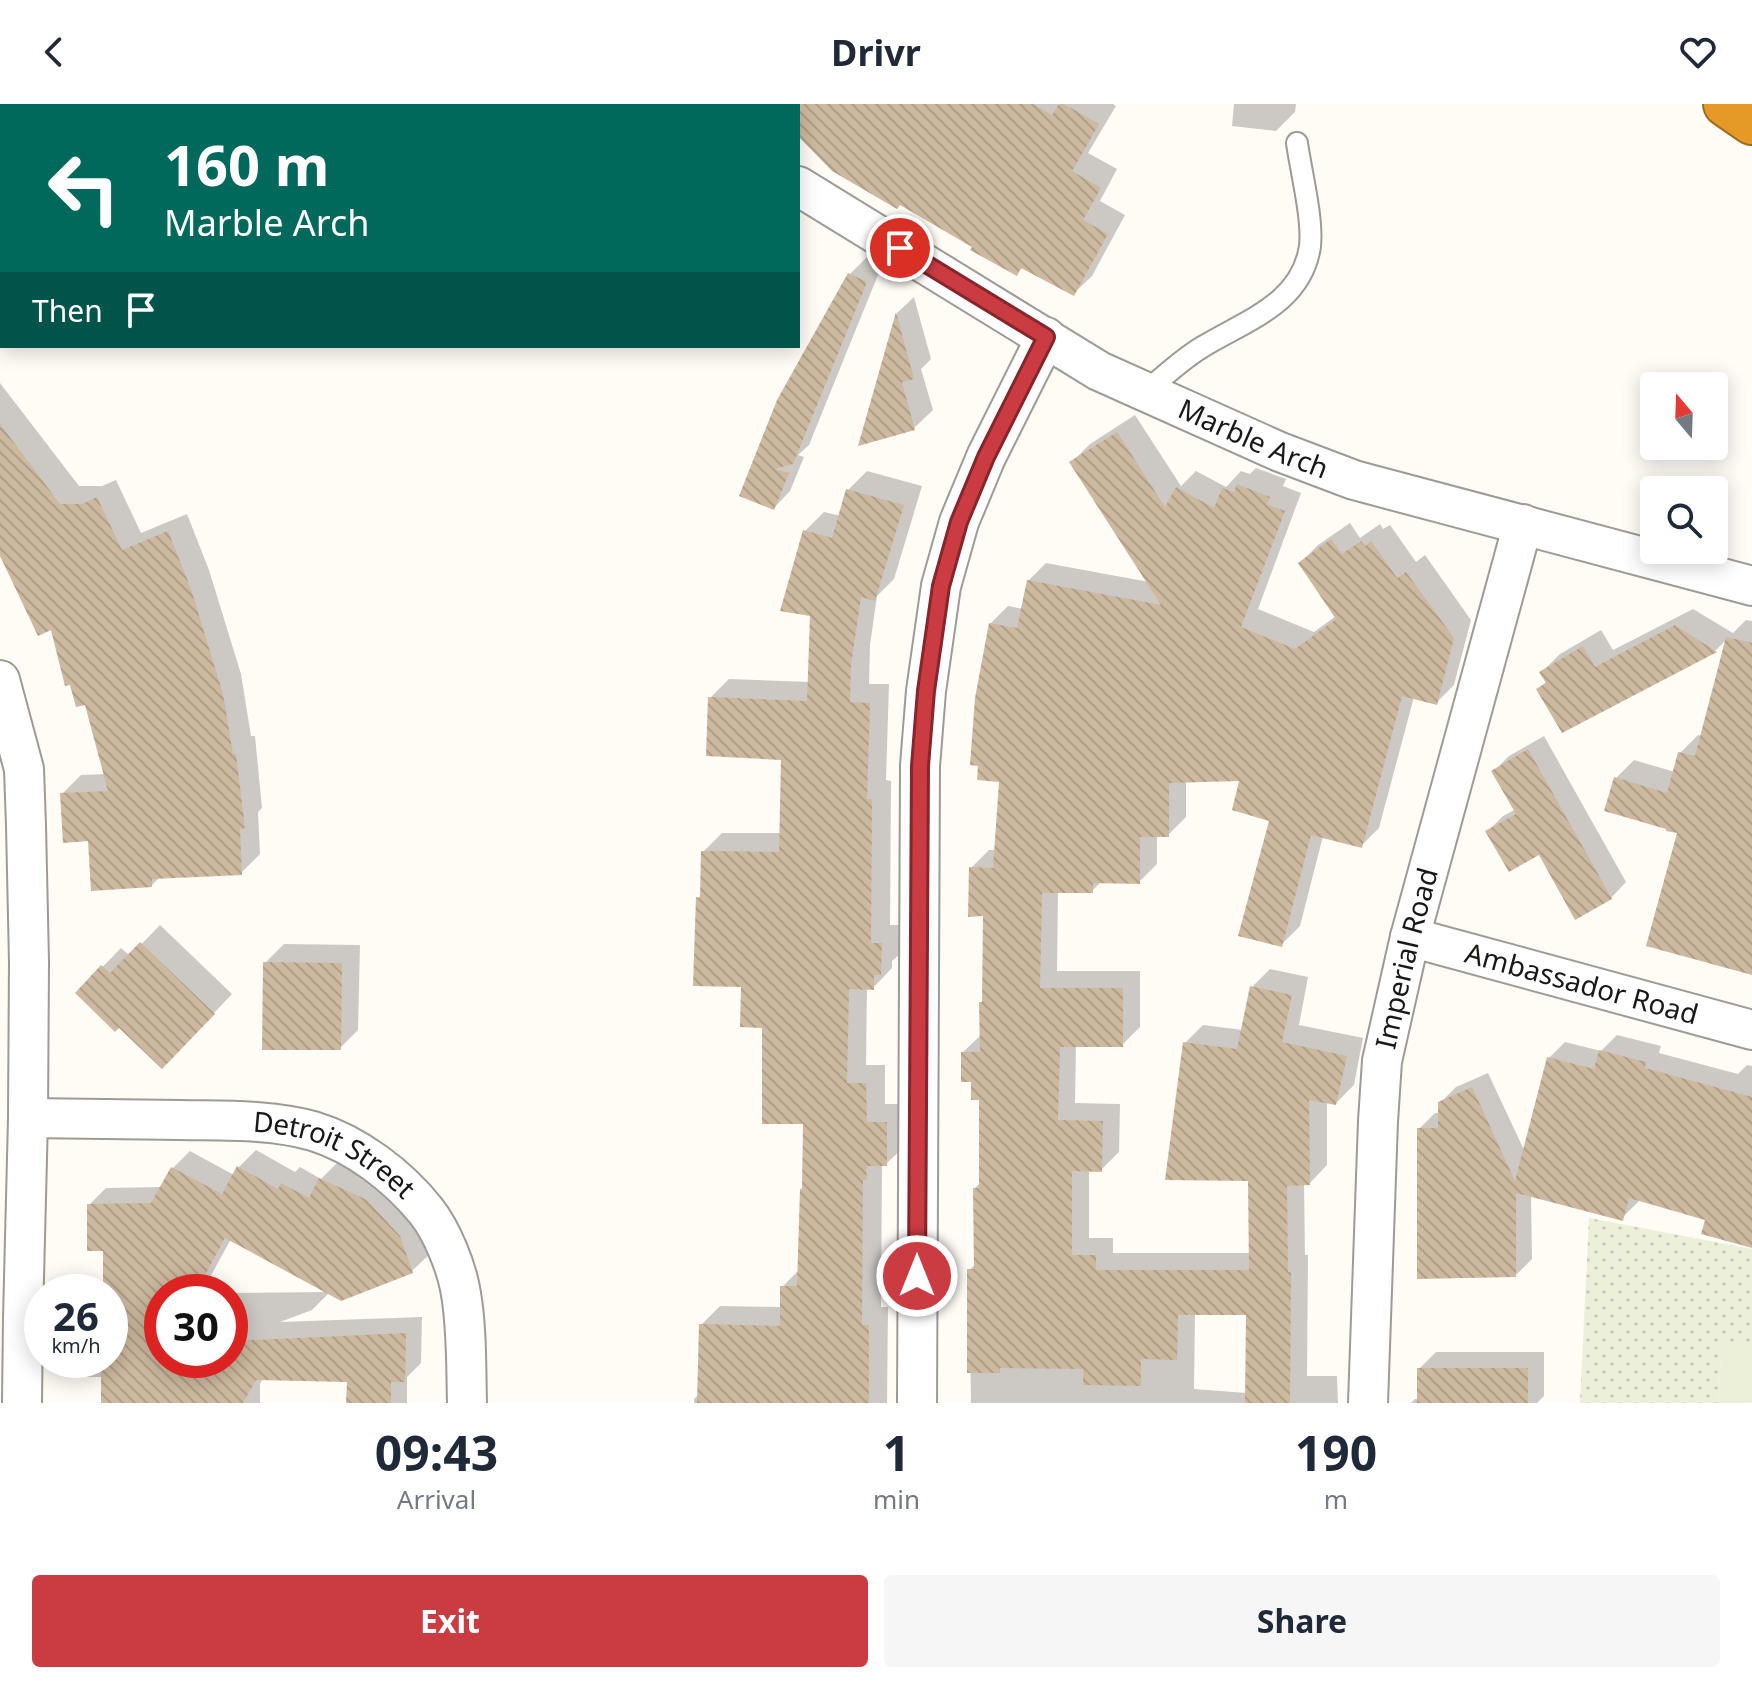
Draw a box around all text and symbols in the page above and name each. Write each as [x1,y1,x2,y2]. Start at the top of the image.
text: Drivr [831,28,921,77]
icon: back [32,30,76,74]
icon: heart [1676,30,1720,74]
text: 160 m [164,126,329,202]
icon: left [32,136,136,240]
text: Marble Arch [164,198,370,247]
pin [866,214,934,282]
icon: arrive [878,226,922,270]
icon: arrive [119,288,163,332]
text: Then [32,290,103,331]
north arrow [1640,372,1728,460]
map controls [1640,372,1728,564]
street label: Marble Arch [1173,389,1334,487]
button: search [1640,476,1728,564]
street label: Imperial Road [1365,863,1446,1052]
street label: Ambassador Road [1461,933,1703,1033]
street label: Detroit Street [252,1102,425,1206]
position arrow [875,1234,959,1318]
speed limit sign: 30 [144,1274,248,1378]
text: 26 [53,1288,99,1343]
text: km/h [51,1332,101,1359]
text: 09:43 [375,1420,498,1485]
text: 1 [883,1420,910,1485]
text: 190 [1295,1420,1377,1485]
text: Arrival [397,1481,476,1517]
text: min [873,1481,920,1517]
text: m [1324,1481,1348,1517]
button: Exit [32,1575,868,1667]
button: Share [884,1575,1720,1667]

